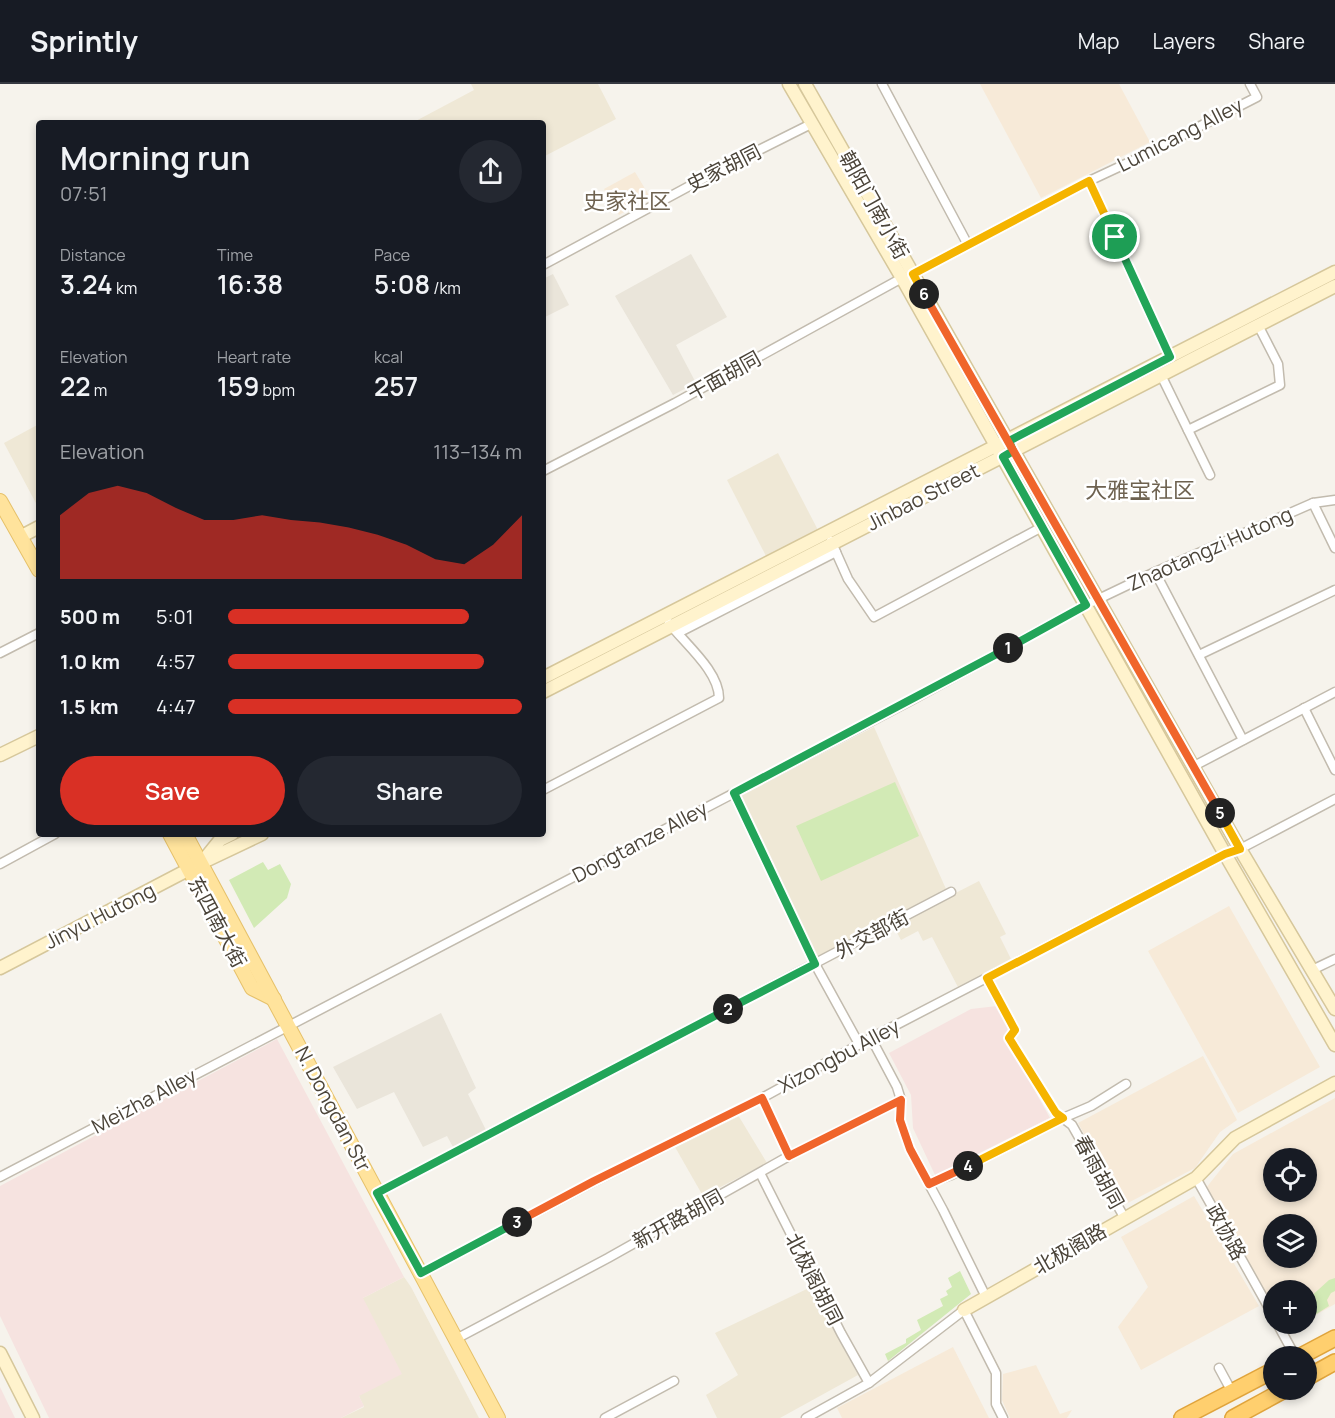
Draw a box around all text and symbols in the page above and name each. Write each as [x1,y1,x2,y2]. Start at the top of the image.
text: Sprintly [30,22,138,60]
text: Map [1078,27,1119,55]
text: Layers [1152,27,1215,55]
text: Share [1248,27,1305,55]
street label: Lumicang Alley [1112,91,1248,178]
text: Morning run [60,135,250,180]
street label: 史家胡同 [682,137,766,198]
button: share [459,140,522,203]
street label: 朝阳门南小街 [834,146,915,264]
text: 07:51 [60,180,108,207]
district label: 史家社区 [583,186,671,216]
pin [1089,211,1140,262]
icon: arrive [1098,220,1131,253]
text: Distance [60,244,126,266]
text: Time [217,244,253,266]
text: Pace [374,244,410,266]
text: 3.24 [60,266,113,302]
text: 16:38 [217,266,283,302]
text: 5:08 [374,266,430,302]
text: km [113,277,137,299]
text: /km [430,277,461,299]
pin: 6 [909,279,939,309]
text: 6 [919,283,929,305]
street label: 干面胡同 [682,344,765,407]
text: Elevation [60,346,128,368]
text: Heart rate [217,346,291,368]
text: kcal [374,346,403,368]
text: 22 [60,368,91,404]
text: 159 [217,368,259,404]
text: 257 [374,368,418,404]
text: m [91,379,107,401]
text: bpm [259,379,295,401]
text: Elevation [60,438,144,465]
text: 113–134 m [433,438,522,465]
street label: Jinbao Street [862,457,984,537]
district label: 大雅宝社区 [1085,475,1195,505]
street label: Zhaotangzi Hutong [1123,500,1297,597]
text: 500 m [60,603,120,630]
text: 5:01 [156,603,194,630]
pin: 1 [993,633,1023,663]
text: 1 [1004,637,1012,659]
text: 1.0 km [60,648,120,675]
text: 4:57 [156,648,195,675]
text: 1.5 km [60,693,119,720]
text: 4:47 [156,693,196,720]
button: Save [60,756,285,825]
button: Share [297,756,522,825]
street label: Dongtanze Alley [567,794,713,889]
pin: 5 [1205,798,1235,828]
text: 5 [1215,802,1225,824]
street label: 东四南大街 [182,871,253,972]
street label: Jinyu Hutong [40,876,160,955]
street label: 外交部街 [830,903,913,964]
pin: 2 [713,994,743,1024]
text: 2 [723,998,733,1020]
street label: Xizongbu Alley [773,1012,905,1099]
street label: N. Dongdan Str [289,1041,378,1176]
street label: Meizha Alley [87,1061,201,1139]
street label: 春雨胡同 [1068,1130,1131,1213]
map controls [1263,1148,1317,1400]
button: locate [1263,1148,1317,1202]
pin: 4 [953,1151,983,1181]
text: 4 [963,1155,973,1177]
street label: 新开路胡同 [627,1183,728,1255]
street label: 政协路 [1200,1199,1253,1265]
pin: 3 [502,1207,532,1237]
text: 3 [512,1211,522,1233]
button: layers [1263,1214,1317,1268]
street label: 北极阁路 [1028,1217,1111,1280]
street label: 北极阁胡同 [780,1228,849,1329]
button: + [1263,1280,1317,1334]
button: − [1263,1346,1317,1400]

